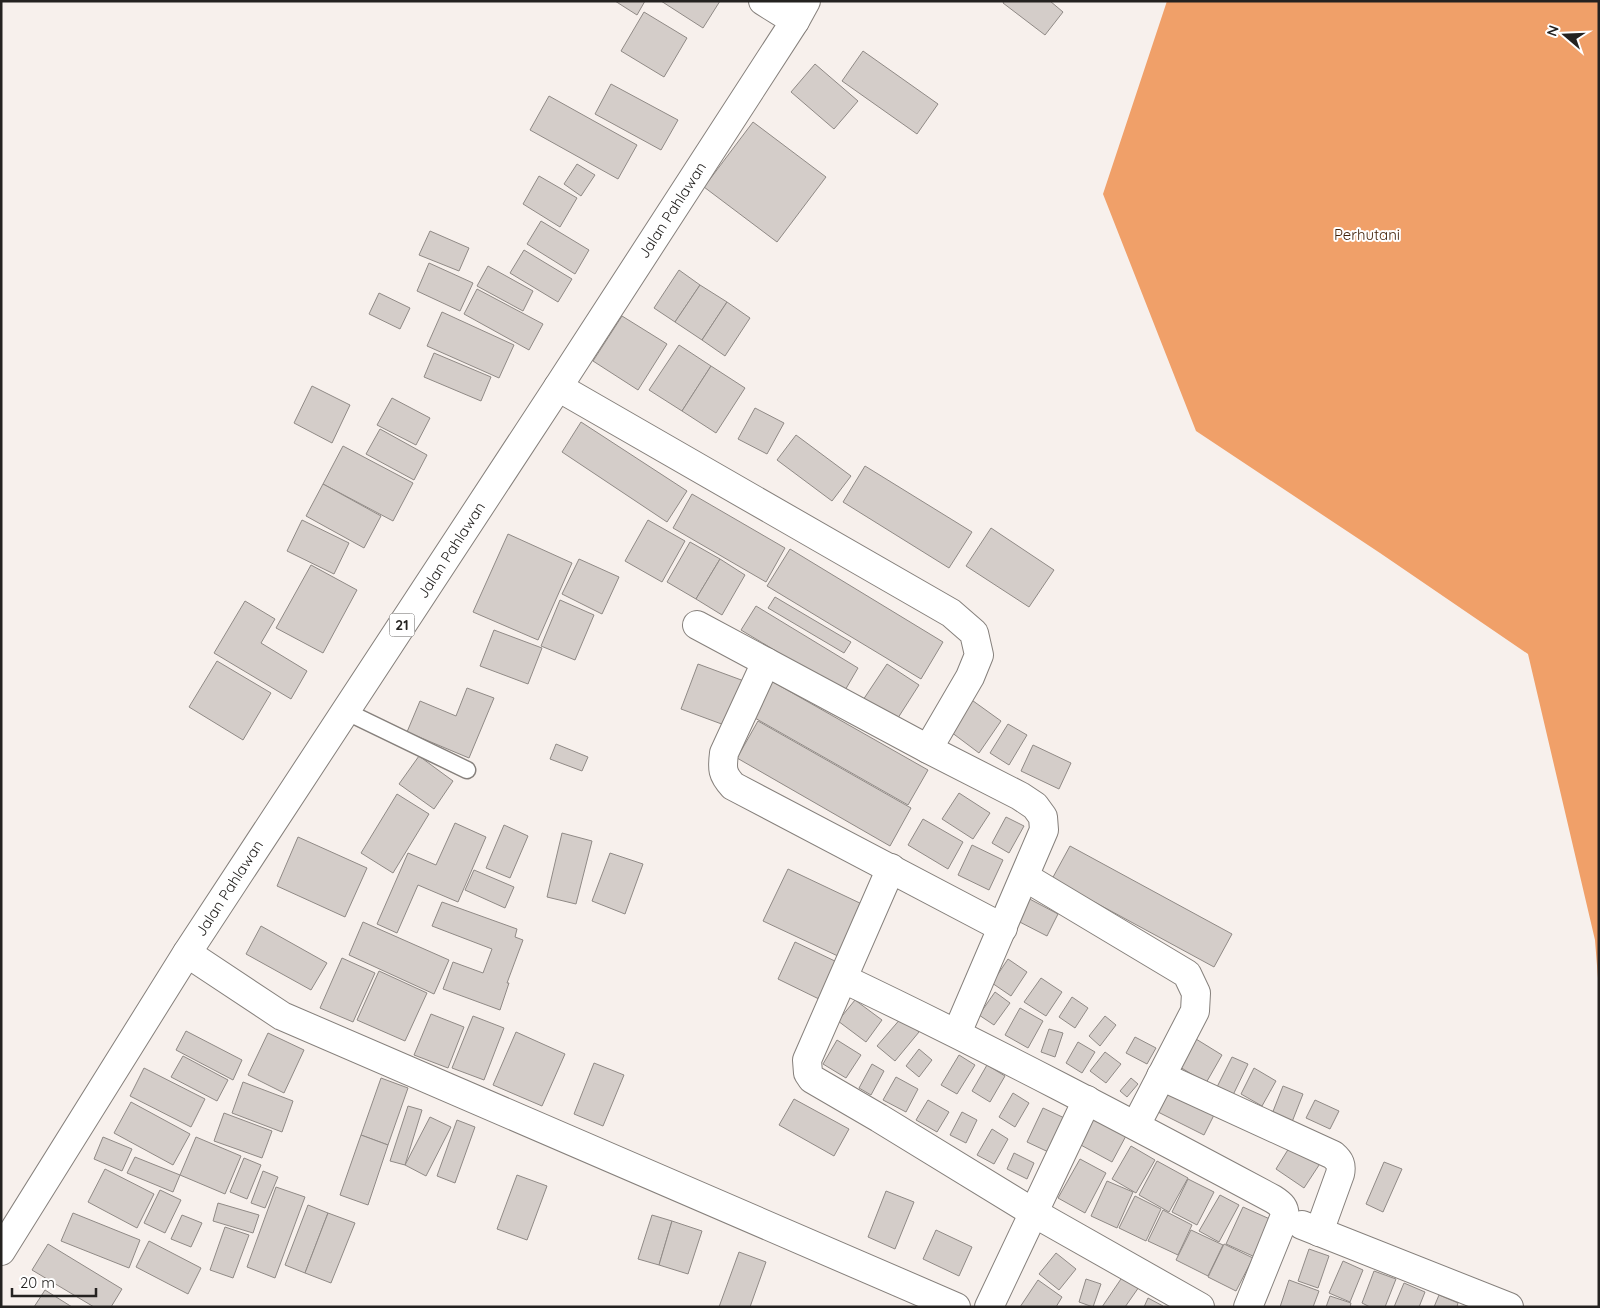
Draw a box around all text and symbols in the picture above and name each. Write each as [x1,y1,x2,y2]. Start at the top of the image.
north arrow [1540,10,1590,60]
text: N [1543,23,1563,39]
street label: Jalan Pahlawan [634,158,710,262]
park label: Perhutani [1334,225,1400,244]
street label: Jalan Pahlawan [413,498,489,602]
road number: 21 [390,614,414,636]
street label: Jalan Pahlawan [191,836,267,940]
scale bar [12,1266,96,1298]
text: 20 m [20,1273,55,1292]

